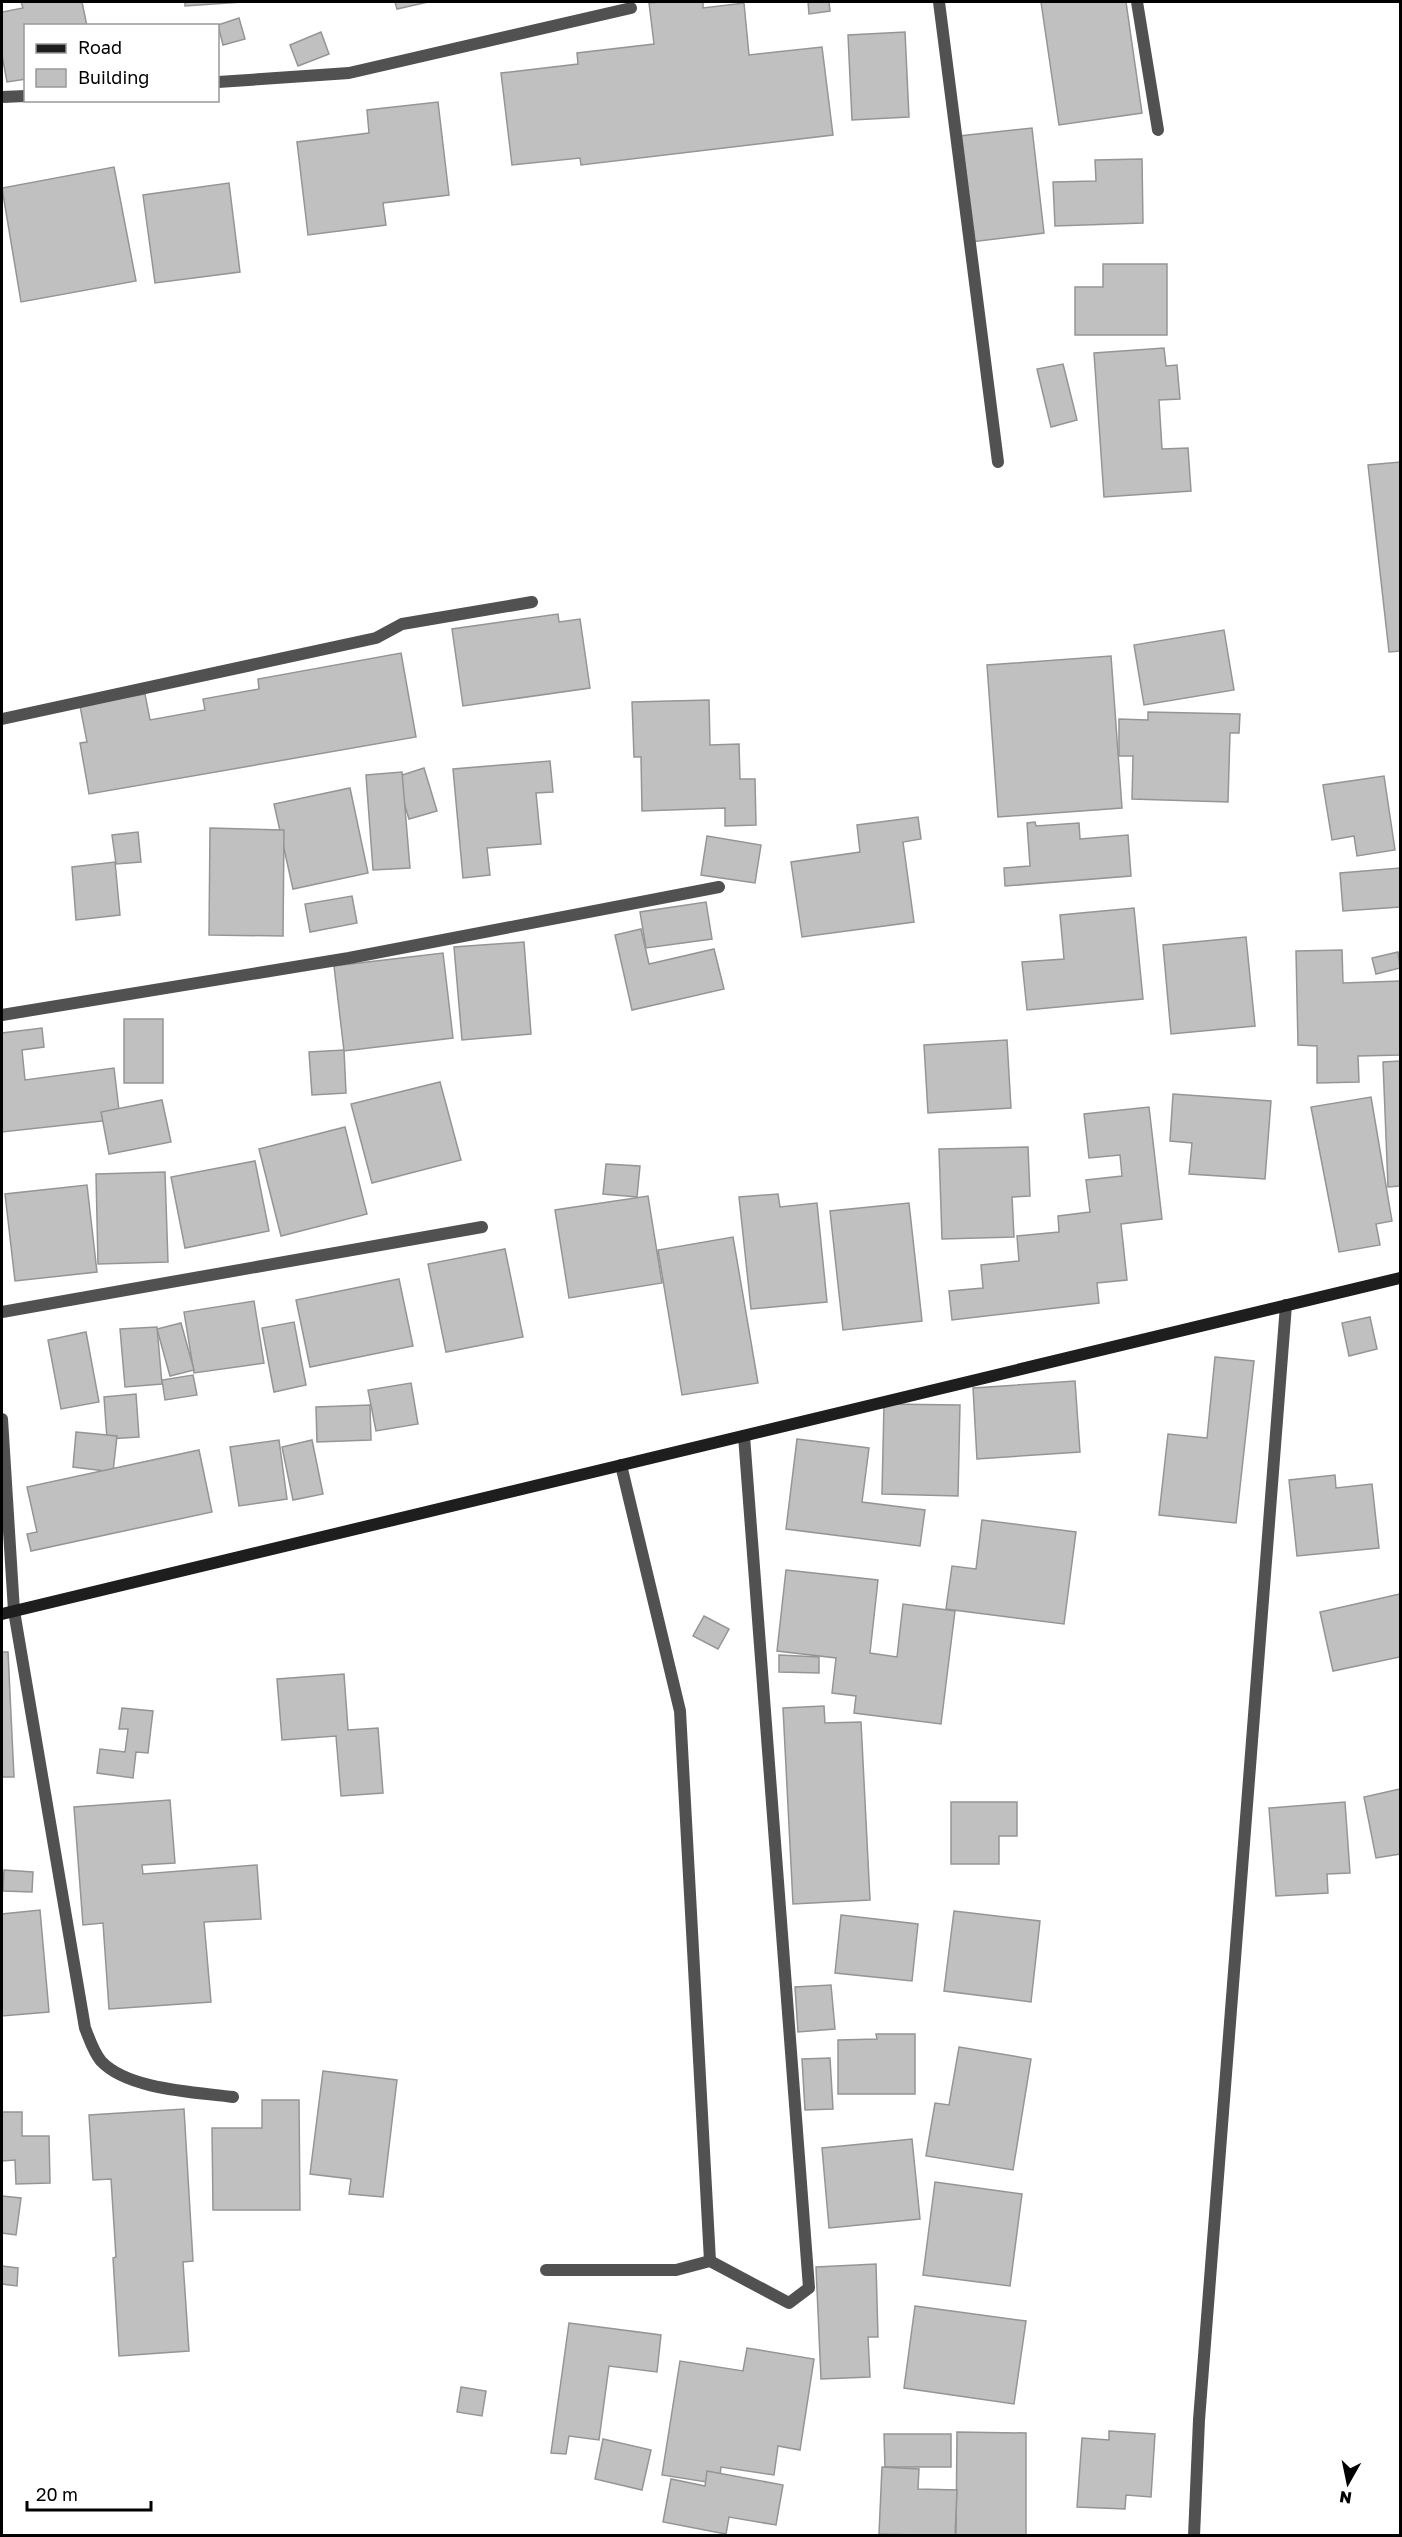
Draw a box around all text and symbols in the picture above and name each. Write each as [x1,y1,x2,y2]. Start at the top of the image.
legend [24,24,219,102]
text: Road [78,36,122,58]
text: Building [78,66,149,88]
north arrow [1318,2453,1378,2513]
scale bar [27,2474,152,2512]
text: 20 m [36,2483,78,2505]
text: N [1338,2487,1353,2509]

